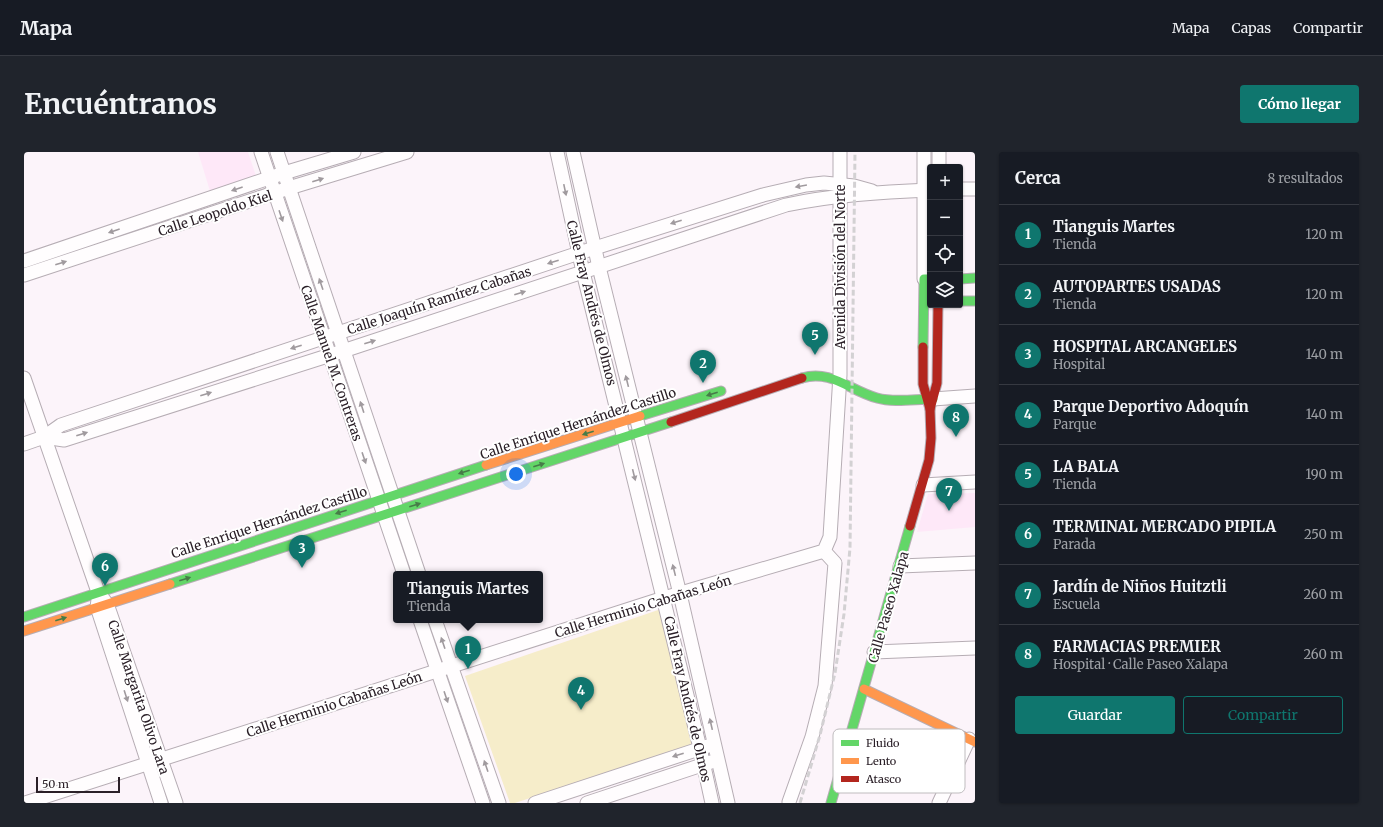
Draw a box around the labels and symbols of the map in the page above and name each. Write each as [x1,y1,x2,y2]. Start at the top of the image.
one-way arrow [312,176,324,182]
one-way arrow [795,183,807,189]
one-way arrow [562,184,568,196]
street label: Avenida División del Norte [832,184,849,351]
street label: Calle Leopoldo Kiel [156,187,274,240]
one-way arrow [231,187,243,193]
one-way arrow [279,210,285,222]
street label: Calle Fray Andrés de Olmos [563,219,620,388]
one-way arrow [670,220,682,226]
one-way arrow [107,228,119,234]
one-way arrow [546,259,558,265]
one-way arrow [55,260,67,266]
street label: Calle Joaquín Ramírez Cabañas [345,263,533,338]
one-way arrow [318,277,324,289]
street label: Calle Manuel M. Contreras [297,283,366,443]
one-way arrow [514,289,526,295]
pin: 5 [802,322,828,355]
one-way arrow [364,339,376,345]
one-way arrow [290,345,302,351]
pin: 2 [690,350,716,383]
one-way arrow [623,374,629,387]
street label: Calle Enrique Hernández Castillo [478,384,679,463]
one-way arrow [200,391,212,397]
one-way arrow [706,391,718,397]
one-way arrow [359,401,365,413]
pin: 8 [943,404,969,437]
one-way arrow [76,431,88,437]
one-way arrow [582,431,594,437]
one-way arrow [361,452,367,464]
one-way arrow [533,462,545,468]
your location [506,464,526,484]
one-way arrow [458,470,470,476]
one-way arrow [631,470,637,482]
pin: 7 [936,478,962,511]
street label: Calle Enrique Hernández Castillo [169,483,370,562]
one-way arrow [409,501,421,507]
one-way arrow [334,510,346,516]
pin: 3 [289,535,315,568]
street label: Calle Paseo Xalapa [864,549,913,665]
pin: 6 [92,553,118,586]
one-way arrow [671,564,677,576]
street label: Calle Herminio Cabañas León [553,571,734,641]
one-way arrow [179,576,191,582]
street label: Calle Fray Andrés de Olmos [660,615,715,784]
one-way arrow [55,616,67,622]
street label: Calle Margarita Olivo Lara [104,618,173,777]
pin: 1 [455,636,481,669]
one-way arrow [440,637,446,649]
street label: Calle Herminio Cabañas León [244,668,425,741]
pin: 4 [568,677,594,710]
one-way arrow [124,691,130,703]
one-way arrow [444,691,450,703]
one-way arrow [707,718,713,730]
legend [833,729,965,793]
text: Fluido [866,736,900,750]
one-way arrow [672,753,684,759]
text: Lento [866,754,897,768]
one-way arrow [483,760,489,772]
text: Atasco [865,772,902,786]
scale bar [36,775,120,794]

